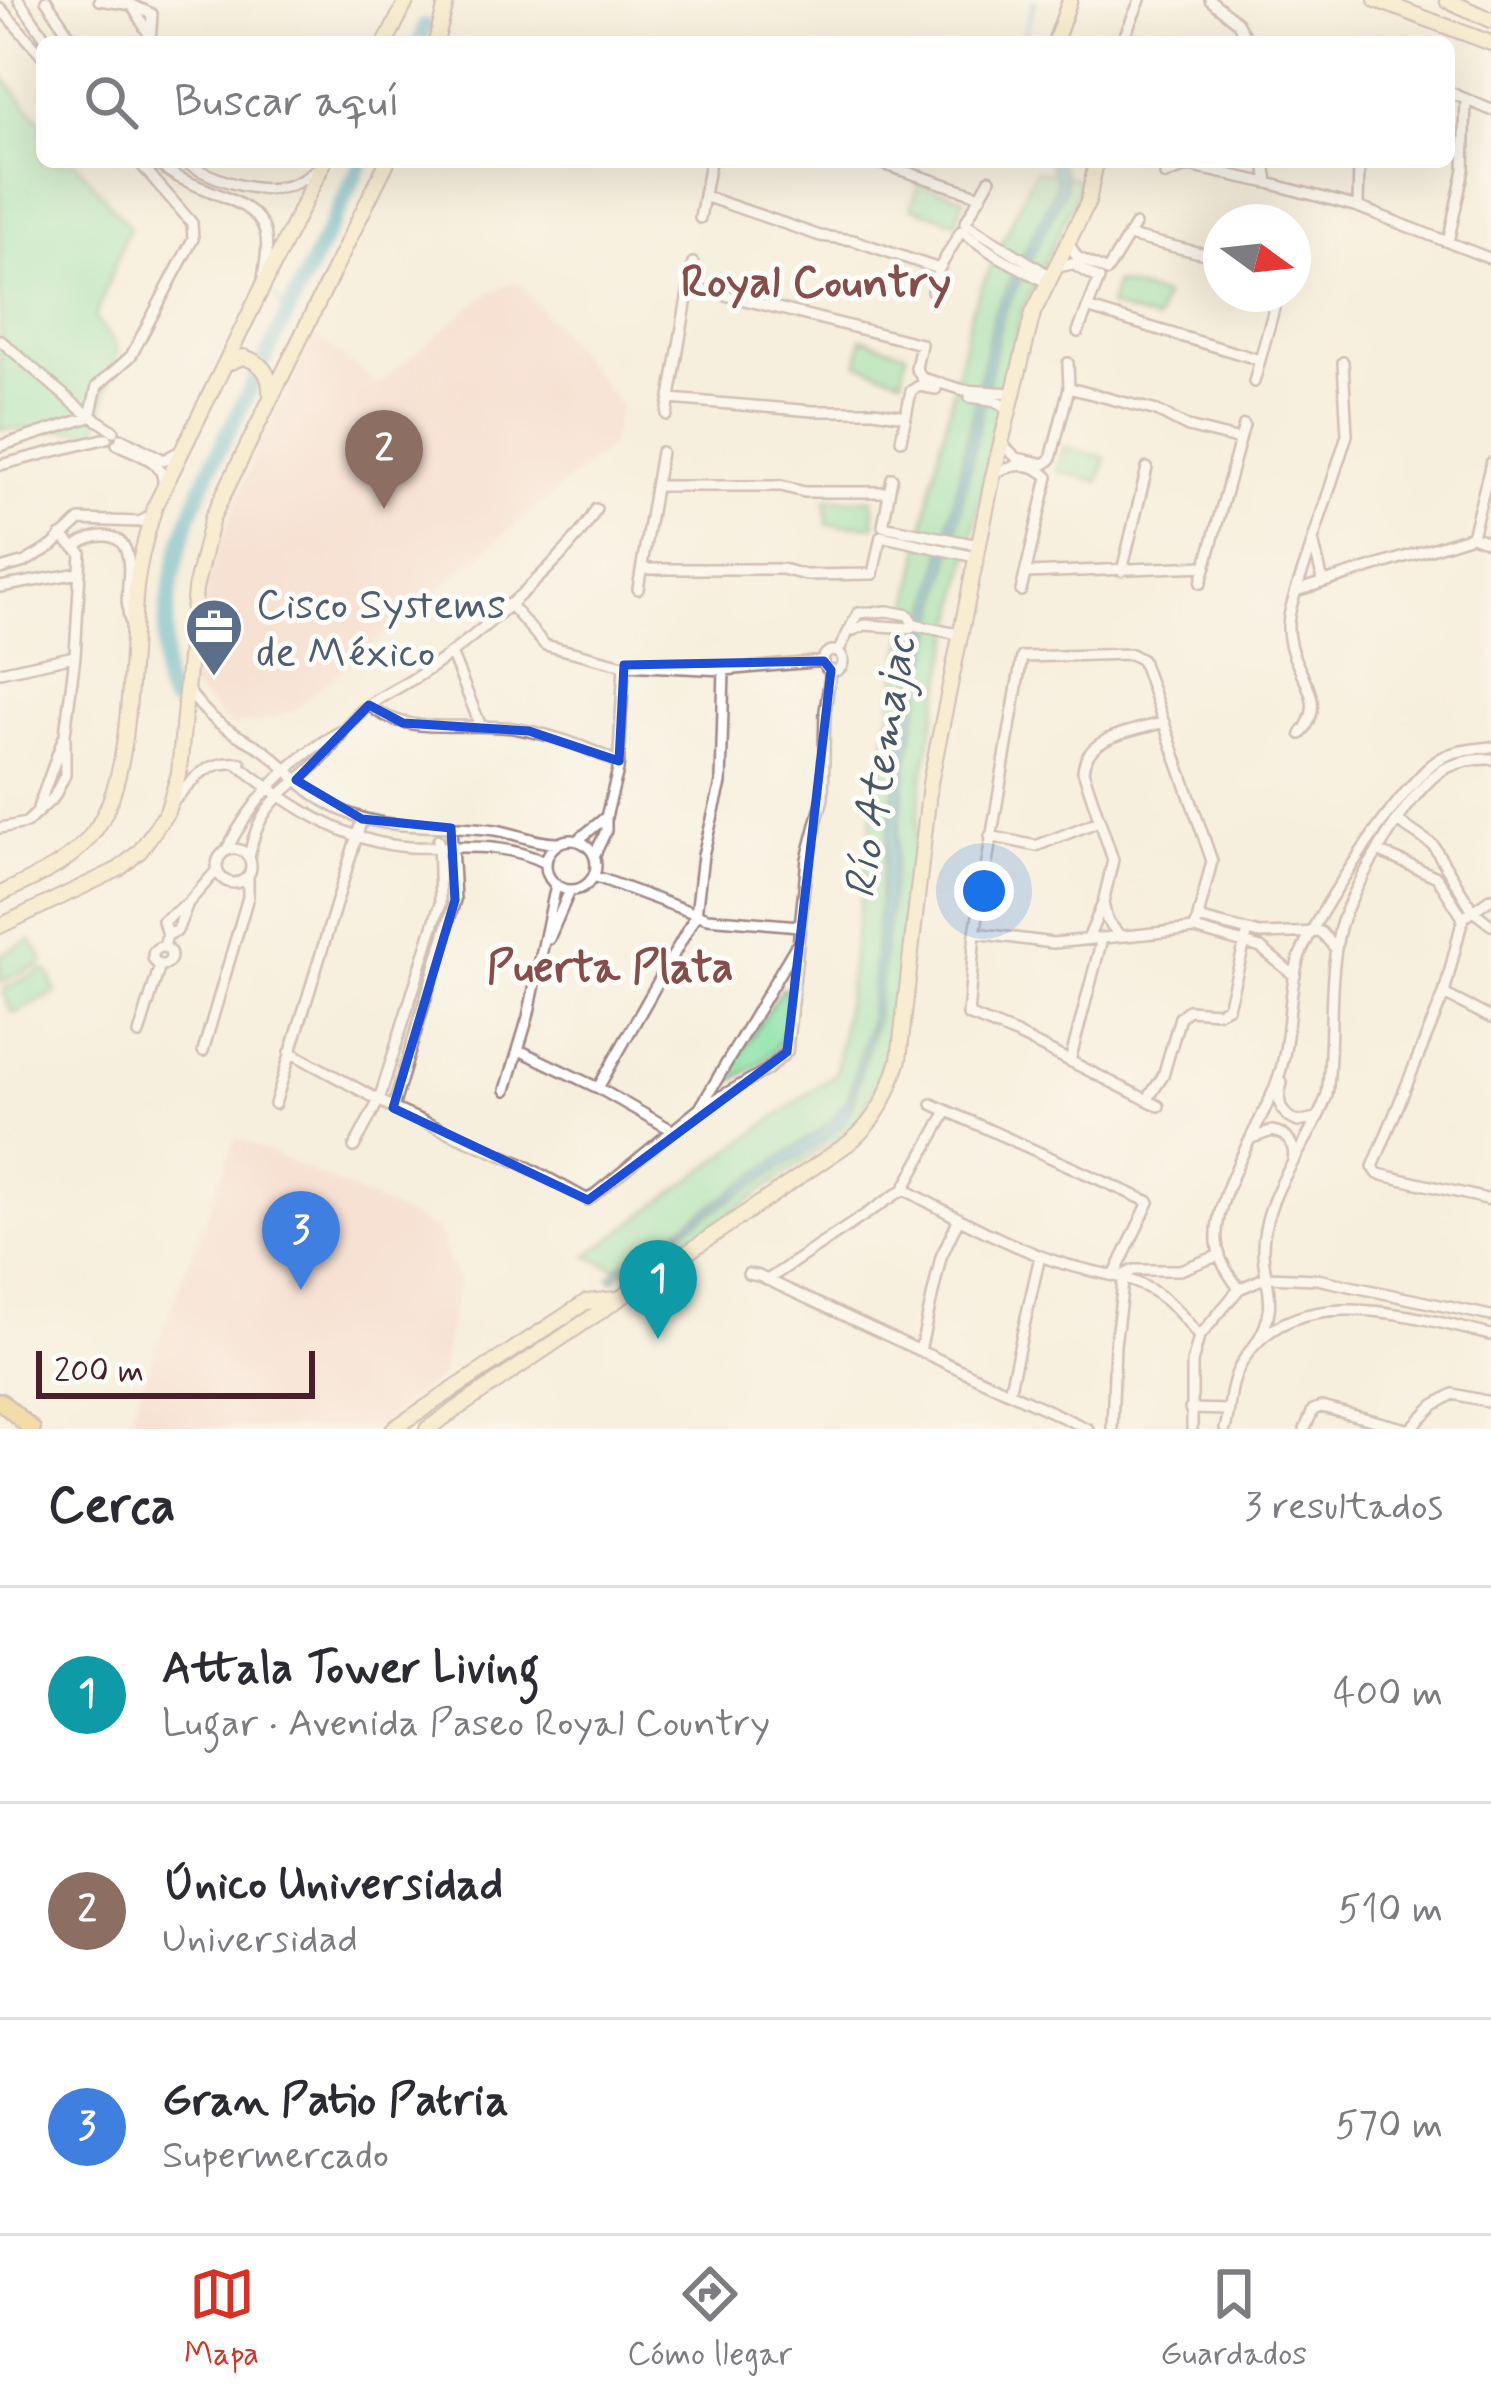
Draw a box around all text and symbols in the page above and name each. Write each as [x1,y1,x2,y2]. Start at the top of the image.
search box [36,36,1455,168]
icon: search [78,69,144,135]
text: Buscar aquí [174,73,400,132]
north arrow [1203,204,1311,312]
district label: Royal Country [681,254,951,313]
pin: 2 [345,410,423,509]
place label: Cisco Systems de México [256,579,506,682]
office icon: Cisco Systems de México [183,596,245,678]
water label: Río Atemajac [832,630,932,903]
your location [954,861,1014,921]
district label: Puerta Plata [486,939,734,998]
pin: 3 [262,1191,340,1290]
pin: 1 [619,1240,697,1339]
scale bar [36,1345,315,1398]
text: 200 m [54,1350,144,1394]
text: Cerca [48,1474,176,1540]
text: 3 resultados [1244,1482,1443,1533]
text: Attala Tower Living [162,1640,540,1699]
text: 1 [78,1669,96,1720]
text: 400 m [1333,1669,1443,1720]
text: Lugar · Avenida Paseo Royal Country [162,1699,770,1750]
text: Único Universidad [162,1856,503,1915]
text: 2 [77,1885,97,1936]
text: 510 m [1338,1885,1443,1936]
text: Universidad [162,1915,358,1966]
text: Gran Patio Patria [162,2072,509,2131]
text: 3 [78,2101,96,2152]
text: 570 m [1335,2101,1443,2152]
text: Supermercado [162,2131,389,2182]
tab: Mapa [184,2261,259,2377]
tab: Cómo llegar [627,2261,792,2377]
tab: Guardados [1160,2261,1307,2377]

